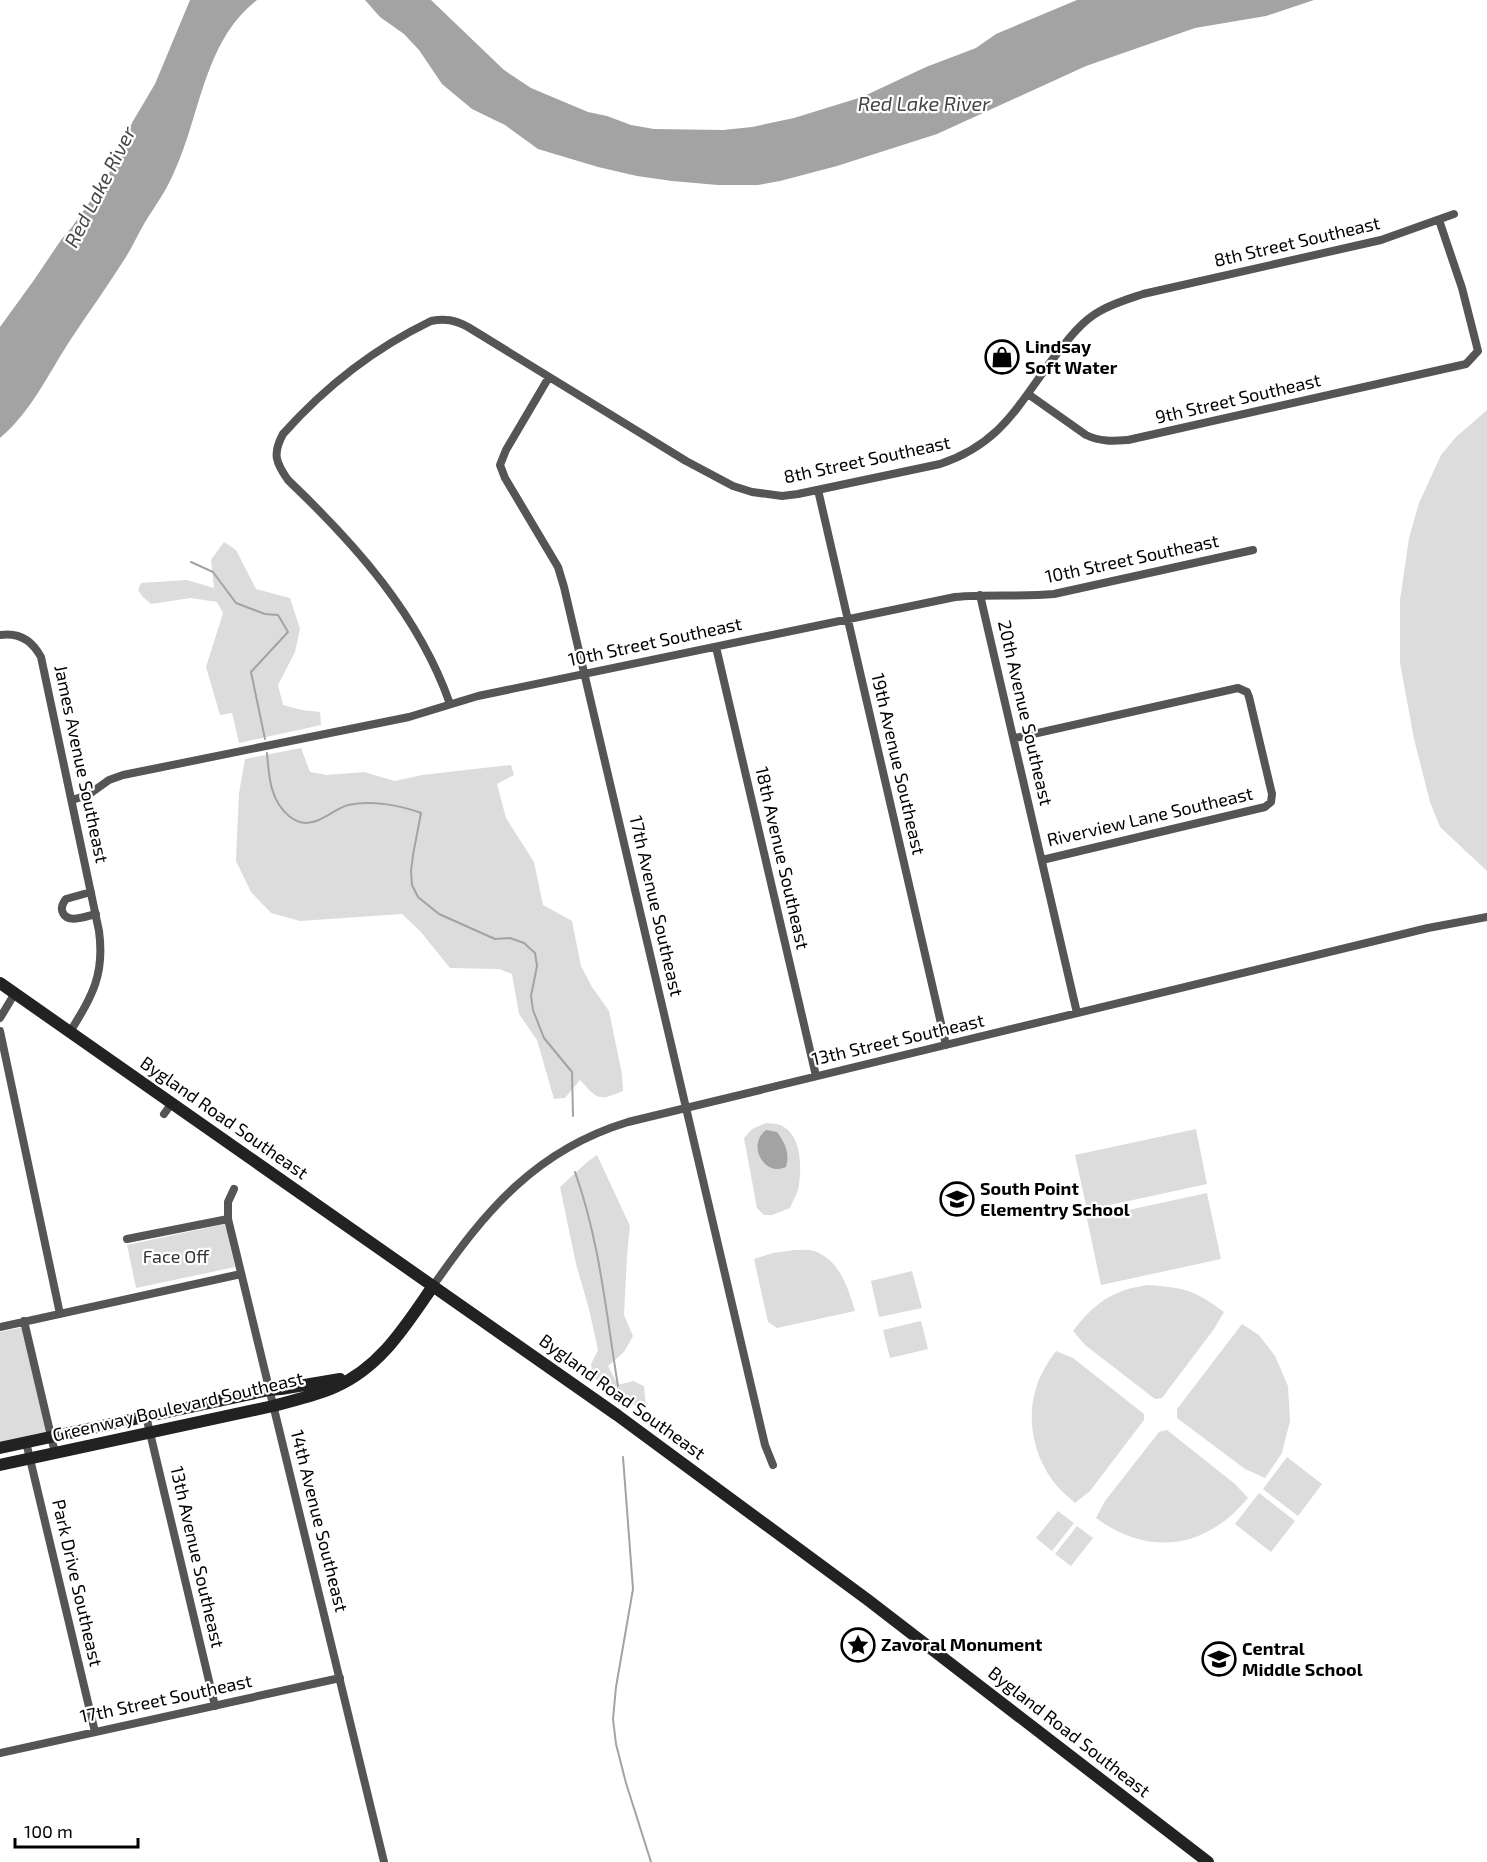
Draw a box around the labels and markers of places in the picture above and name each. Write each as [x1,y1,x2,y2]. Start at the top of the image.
place label: Lindsay Soft Water [1025,335,1118,378]
shop icon: Lindsay Soft Water [984,339,1020,375]
place label: South Point Elementry School [980,1177,1130,1220]
school or university icon: South Point Elementry School [939,1181,975,1217]
place icon: Zavoral Monument [840,1627,876,1663]
place label: Zavoral Monument [881,1633,1043,1655]
place label: Central Middle School [1242,1637,1363,1680]
school or university icon: Central Middle School [1201,1641,1237,1677]

